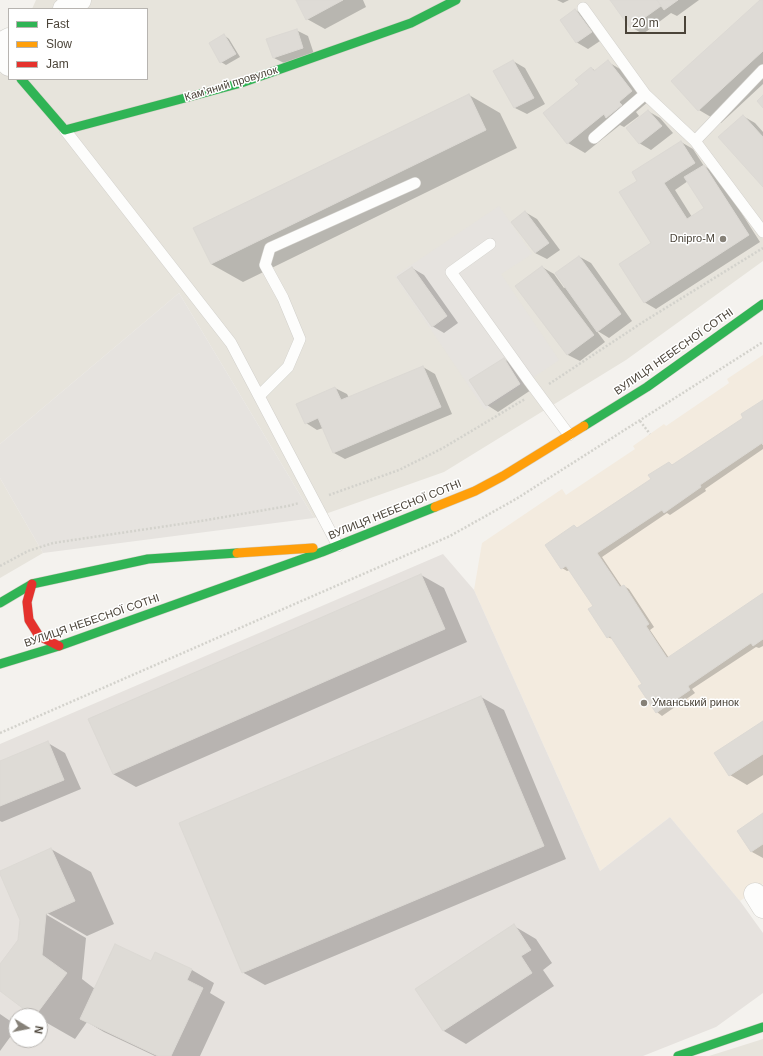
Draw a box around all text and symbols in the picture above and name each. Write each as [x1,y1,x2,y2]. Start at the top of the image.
legend [8,8,148,80]
scale bar [627,8,688,34]
text: 20 m [632,16,659,30]
text: Fast [46,17,69,31]
text: Slow [46,37,72,51]
text: Jam [46,57,69,71]
street label: Камʼяний провулок [183,64,279,104]
place label: Dnipro-M [670,232,715,246]
marker: Dnipro-M [718,234,728,244]
street label: ВУЛИЦЯ НЕБЕСНОЇ СОТНІ [612,306,736,398]
street label: ВУЛИЦЯ НЕБЕСНОЇ СОТНІ [327,477,463,543]
street label: ВУЛИЦЯ НЕБЕСНОЇ СОТНІ [23,592,161,650]
place label: Уманський ринок [652,696,739,710]
marker: Уманський ринок [639,698,649,708]
north arrow [8,1008,48,1048]
text: N [32,1025,45,1035]

